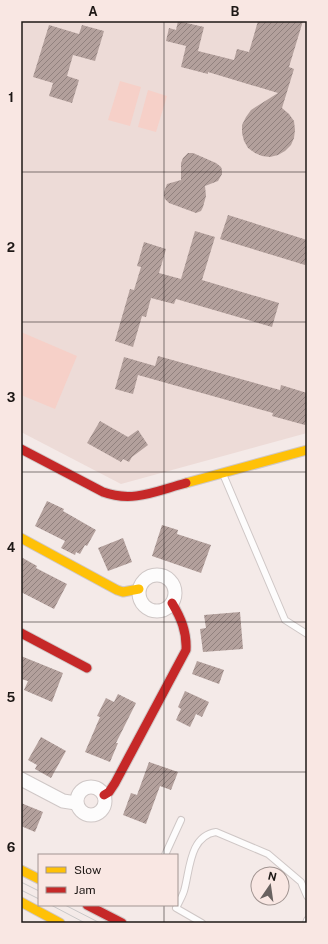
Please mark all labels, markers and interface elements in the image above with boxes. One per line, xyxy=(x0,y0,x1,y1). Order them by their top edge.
text: A xyxy=(88,4,98,19)
text: B xyxy=(231,4,240,19)
text: 1 xyxy=(8,90,14,105)
text: 2 xyxy=(7,240,15,255)
text: 3 xyxy=(7,390,16,405)
text: 4 xyxy=(7,540,16,555)
text: 5 xyxy=(7,690,16,705)
text: 6 xyxy=(7,840,16,855)
legend xyxy=(38,854,178,906)
text: Slow xyxy=(74,863,102,877)
north arrow xyxy=(250,866,290,906)
text: N xyxy=(267,869,278,883)
text: Jam xyxy=(74,883,96,897)

